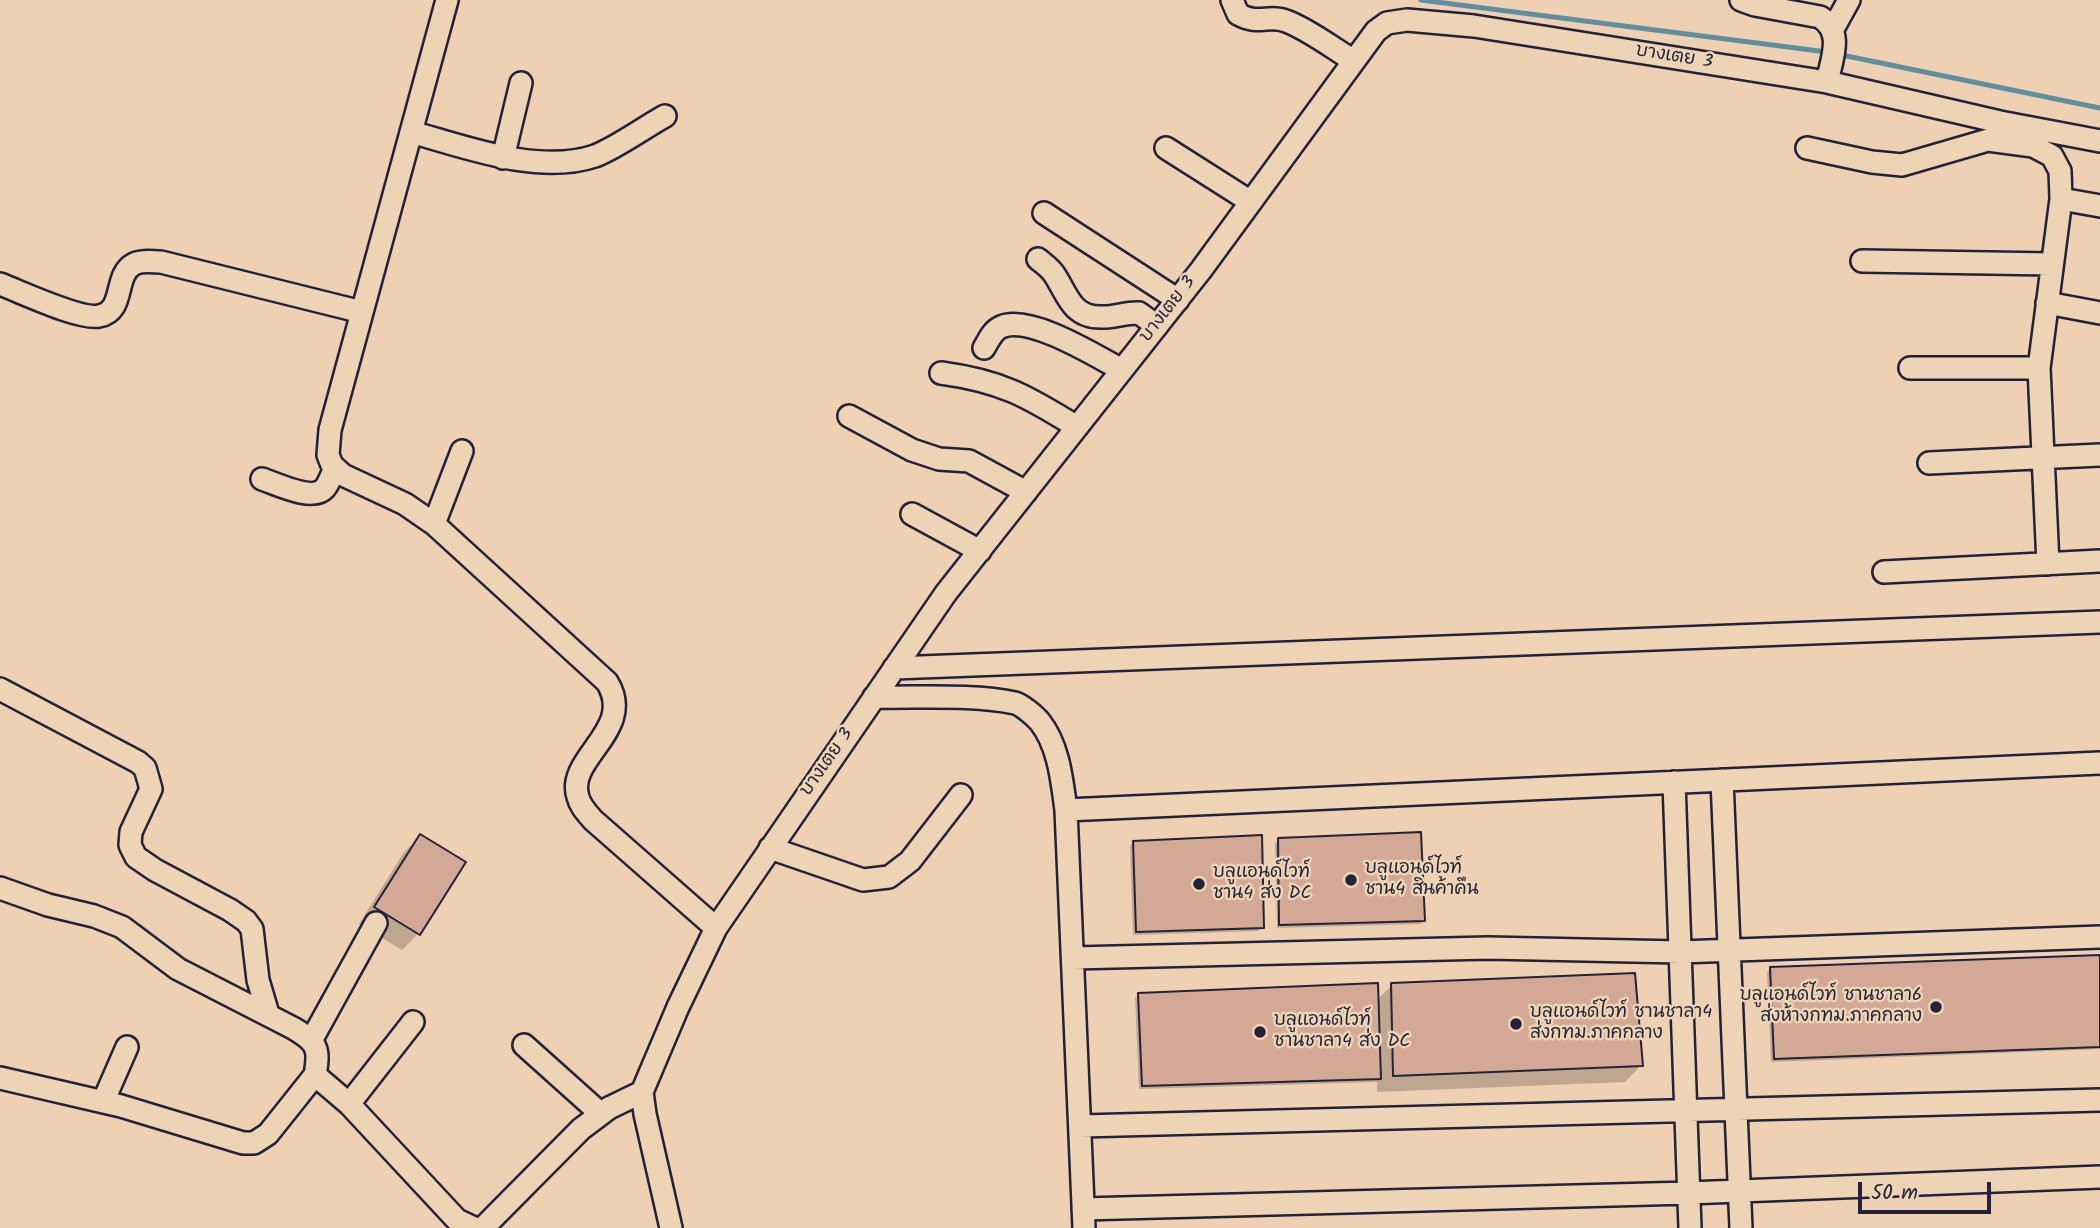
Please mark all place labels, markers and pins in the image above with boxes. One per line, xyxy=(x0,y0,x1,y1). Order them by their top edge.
place label: บลูแอนด์ไวท์ ชาน4 สินค้าคืน xyxy=(1365,859,1479,902)
place label: บลูแอนด์ไวท์ ชาน4 ส่ง DC xyxy=(1213,863,1311,906)
marker: บลูแอนด์ไวท์ ชาน4 สินค้าคืน xyxy=(1343,872,1359,888)
marker: บลูแอนด์ไวท์ ชาน4 ส่ง DC xyxy=(1191,876,1207,892)
place label: บลูแอนด์ไวท์ ชานชาลา6 ส่งห้างกทม.ภาคกลาง xyxy=(1740,986,1922,1028)
marker: บลูแอนด์ไวท์ ชานชาลา6 ส่งห้างกทม.ภาคกลาง xyxy=(1928,999,1944,1015)
place label: บลูแอนด์ไวท์ ชานชาลา4 ส่งกทม.ภาคกลาง xyxy=(1530,1003,1712,1046)
place label: บลูแอนด์ไวท์ ชานชาลา4 ส่ง DC xyxy=(1274,1011,1410,1054)
marker: บลูแอนด์ไวท์ ชานชาลา4 ส่งกทม.ภาคกลาง xyxy=(1508,1016,1524,1032)
marker: บลูแอนด์ไวท์ ชานชาลา4 ส่ง DC xyxy=(1252,1024,1268,1040)

